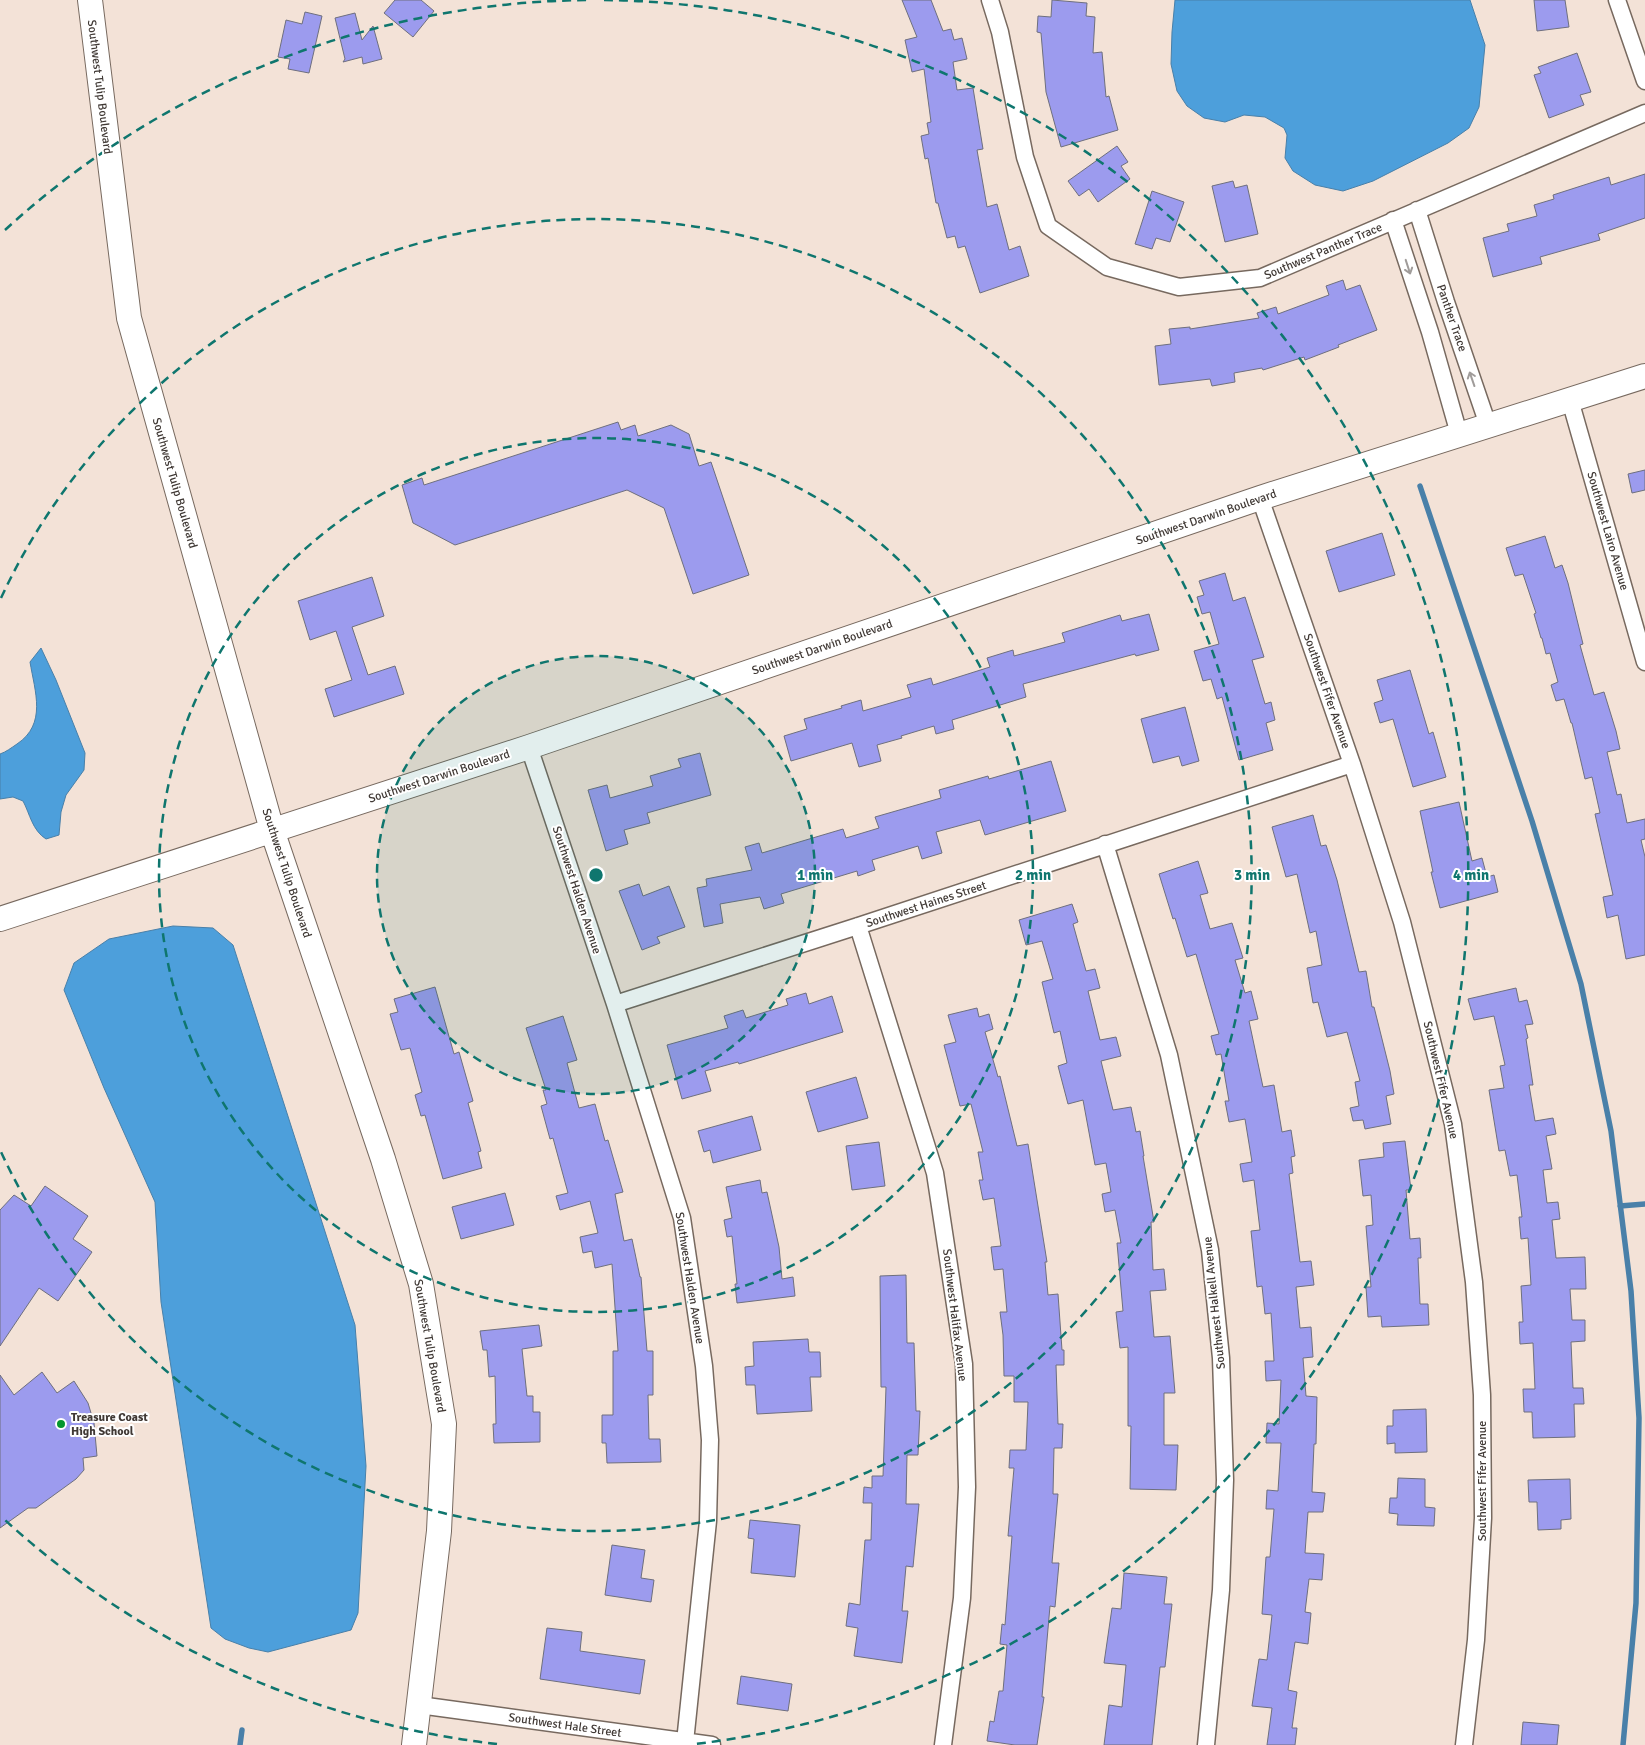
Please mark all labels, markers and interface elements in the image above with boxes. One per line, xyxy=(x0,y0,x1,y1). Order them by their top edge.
street label: Southwest Tulip Boulevard xyxy=(84,19,115,155)
street label: Southwest Panther Trace xyxy=(1262,220,1385,283)
one-way arrow xyxy=(1404,258,1413,274)
street label: Panther Trace xyxy=(1433,283,1470,354)
one-way arrow xyxy=(1467,371,1477,387)
street label: Southwest Tulip Boulevard xyxy=(149,416,200,550)
street label: Southwest Lairo Avenue xyxy=(1583,470,1632,592)
street label: Southwest Darwin Boulevard xyxy=(1134,486,1278,549)
street label: Southwest Darwin Boulevard xyxy=(750,616,894,679)
street label: Southwest Fifer Avenue xyxy=(1300,632,1353,751)
street label: Southwest Darwin Boulevard xyxy=(367,746,512,806)
street label: Southwest Tulip Boulevard xyxy=(258,806,315,940)
street label: Southwest Halden Avenue xyxy=(549,824,604,956)
centre of rings xyxy=(587,866,605,884)
text: 1 min xyxy=(797,866,833,884)
text: 2 min xyxy=(1015,866,1051,884)
text: 3 min xyxy=(1234,866,1270,884)
text: 4 min xyxy=(1453,866,1489,884)
street label: Southwest Haines Street xyxy=(864,878,988,931)
street label: Southwest Fifer Avenue xyxy=(1420,1020,1461,1141)
street label: Southwest Halden Avenue xyxy=(672,1211,707,1345)
street label: Southwest Halkell Avenue xyxy=(1200,1236,1229,1370)
street label: Southwest Halifax Avenue xyxy=(939,1248,970,1382)
street label: Southwest Tulip Boulevard xyxy=(410,1278,449,1414)
place label: Treasure Coast High School xyxy=(71,1410,148,1439)
marker: Treasure Coast High School xyxy=(55,1418,67,1430)
street label: Southwest Fifer Avenue xyxy=(1475,1421,1490,1541)
street label: Southwest Hale Street xyxy=(507,1710,622,1741)

